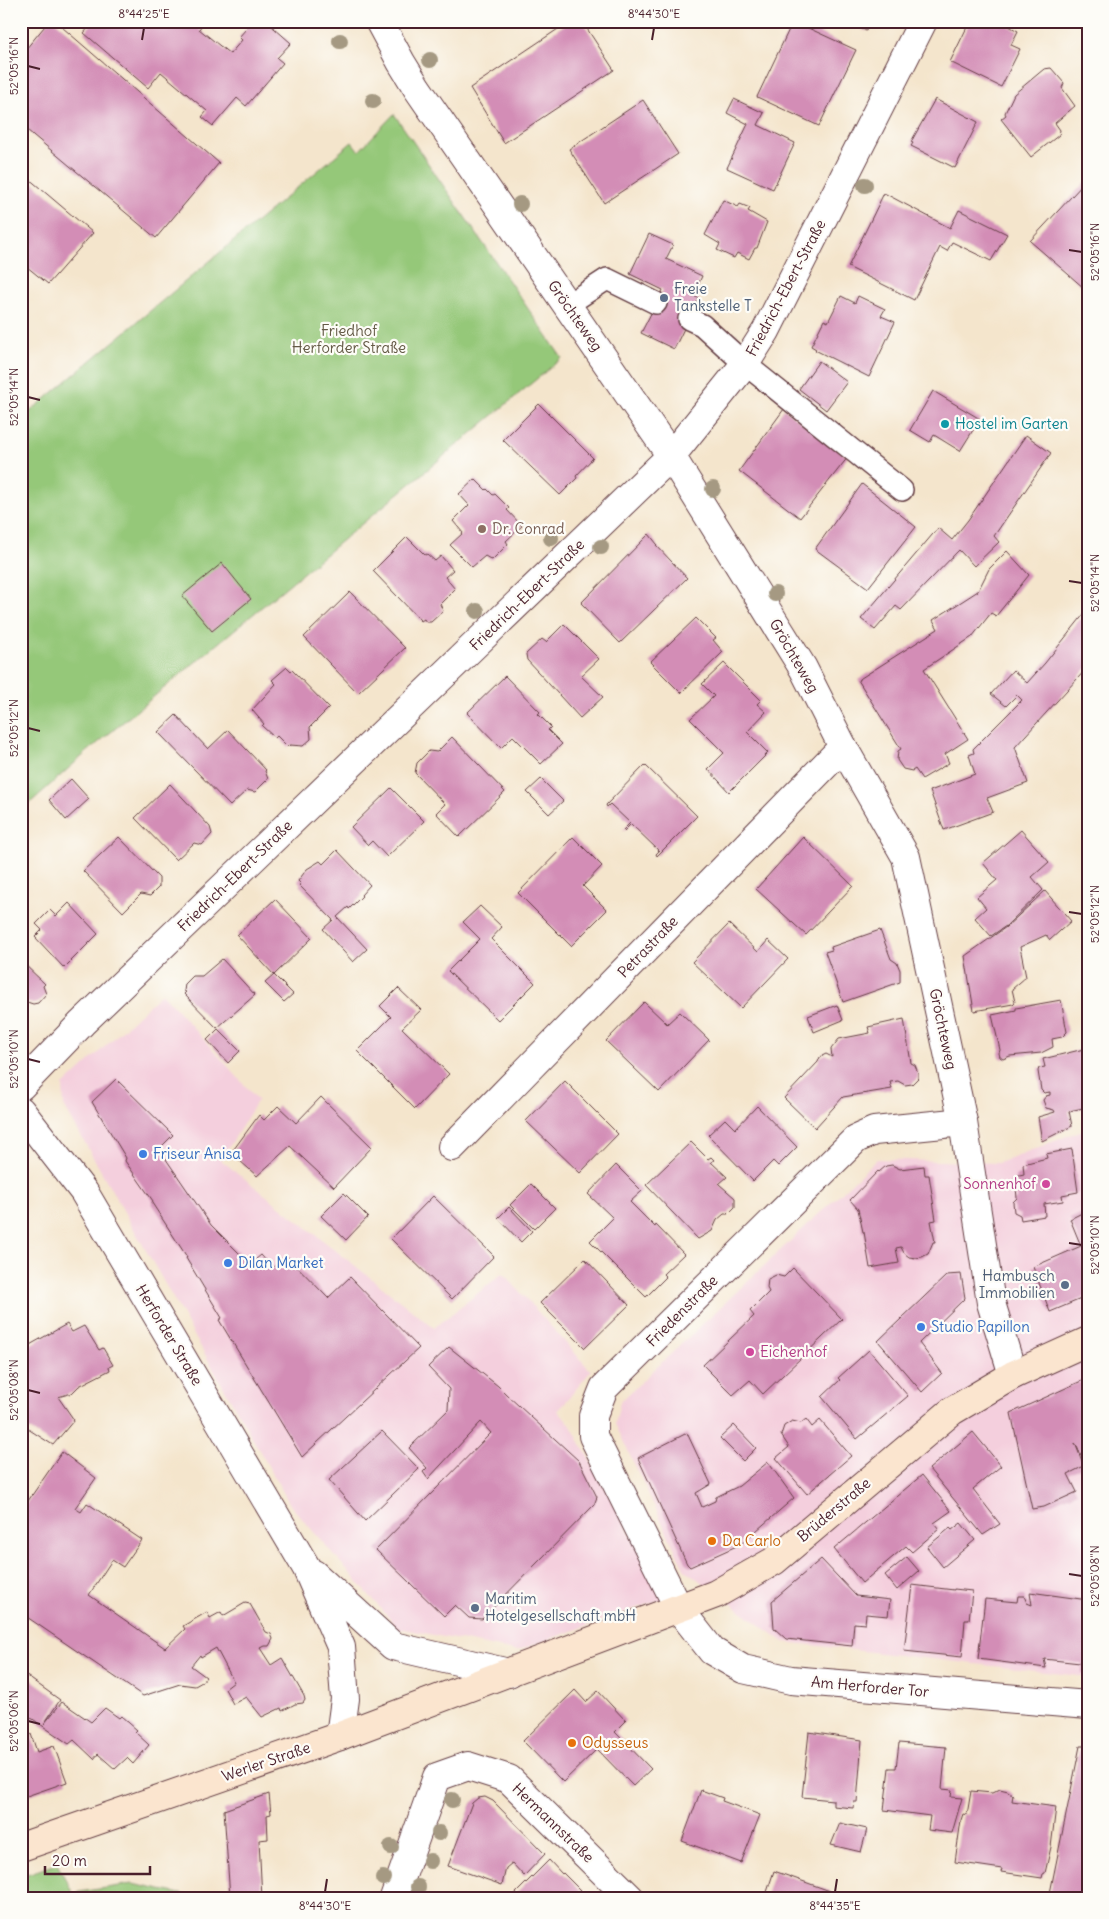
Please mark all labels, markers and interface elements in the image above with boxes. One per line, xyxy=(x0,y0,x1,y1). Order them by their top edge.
text: 8°44'25"E xyxy=(118,6,170,21)
text: 8°44'30"E xyxy=(628,6,680,21)
text: 52°05'16"N xyxy=(6,37,21,95)
street label: Friedrich-Ebert-Straße xyxy=(741,216,830,359)
text: 52°05'16"N xyxy=(1087,223,1102,281)
street label: Gröchteweg xyxy=(544,276,607,355)
place label: Freie Tankstelle T xyxy=(674,279,752,315)
marker: Freie Tankstelle T xyxy=(658,292,670,304)
park label: Friedhof Herforder Straße xyxy=(292,321,406,357)
text: 52°05'14"N xyxy=(6,368,21,426)
place label: Hostel im Garten xyxy=(955,414,1069,433)
marker: Hostel im Garten xyxy=(939,418,951,430)
place label: Dr. Conrad xyxy=(492,519,565,538)
marker: Dr. Conrad xyxy=(476,523,488,535)
street label: Friedrich-Ebert-Straße xyxy=(465,535,588,654)
text: 52°05'14"N xyxy=(1087,554,1102,612)
street label: Gröchteweg xyxy=(766,615,823,696)
text: 52°05'12"N xyxy=(6,699,21,757)
street label: Friedrich-Ebert-Straße xyxy=(173,816,296,935)
text: 52°05'12"N xyxy=(1087,885,1102,943)
street label: Petrastraße xyxy=(613,912,682,982)
street label: Gröchteweg xyxy=(926,987,961,1071)
text: 52°05'10"N xyxy=(6,1029,21,1089)
place label: Friseur Anisa xyxy=(153,1144,241,1163)
marker: Friseur Anisa xyxy=(137,1148,149,1160)
place label: Sonnenhof xyxy=(963,1174,1037,1193)
marker: Sonnenhof xyxy=(1040,1178,1052,1190)
text: 52°05'10"N xyxy=(1087,1215,1102,1275)
place label: Dilan Market xyxy=(238,1253,324,1272)
marker: Dilan Market xyxy=(222,1257,234,1269)
place label: Hambusch Immobilien xyxy=(979,1266,1055,1302)
street label: Friedenstraße xyxy=(642,1271,721,1350)
marker: Hambusch Immobilien xyxy=(1059,1279,1071,1291)
street label: Herforder Straße xyxy=(132,1281,207,1389)
place label: Studio Papillon xyxy=(931,1317,1030,1336)
marker: Studio Papillon xyxy=(915,1321,927,1333)
place label: Eichenhof xyxy=(760,1342,828,1361)
marker: Eichenhof xyxy=(744,1346,756,1358)
text: 52°05'08"N xyxy=(6,1359,21,1421)
street label: Brüderstraße xyxy=(793,1473,874,1546)
place label: Da Carlo xyxy=(722,1531,781,1550)
marker: Da Carlo xyxy=(706,1535,718,1547)
text: 52°05'08"N xyxy=(1087,1545,1102,1607)
place label: Maritim Hotelgesellschaft mbH xyxy=(485,1589,636,1625)
marker: Maritim Hotelgesellschaft mbH xyxy=(469,1602,481,1614)
street label: Am Herforder Tor xyxy=(810,1672,930,1701)
text: 52°05'06"N xyxy=(6,1690,21,1752)
place label: Odysseus xyxy=(582,1733,648,1752)
marker: Odysseus xyxy=(566,1737,578,1749)
street label: Werler Straße xyxy=(219,1738,313,1786)
street label: Hermannstraße xyxy=(508,1779,598,1867)
scale bar xyxy=(45,1844,150,1876)
text: 20 m xyxy=(52,1851,87,1870)
text: 8°44'30"E xyxy=(299,1898,351,1913)
text: 8°44'35"E xyxy=(809,1898,861,1913)

